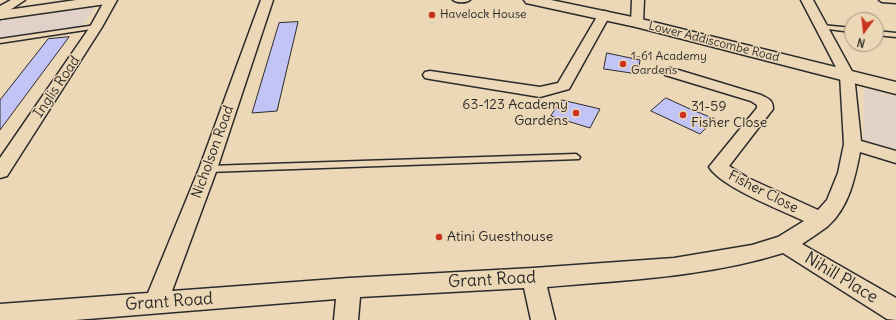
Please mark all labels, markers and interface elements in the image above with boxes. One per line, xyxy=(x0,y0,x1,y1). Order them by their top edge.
place label: Havelock House xyxy=(440,8,527,22)
marker: Havelock House xyxy=(427,10,437,20)
north arrow xyxy=(844,12,884,52)
street label: Lower Addiscombe Road xyxy=(647,19,781,65)
text: N xyxy=(856,35,867,50)
place label: 1-61 Academy Gardens xyxy=(631,50,707,78)
street label: Inglis Road xyxy=(30,53,84,121)
marker: 1-61 Academy Gardens xyxy=(618,59,628,69)
place label: 63-123 Academy Gardens xyxy=(462,97,568,130)
place label: 31-59 Fisher Close xyxy=(691,99,767,132)
street label: Nicholson Road xyxy=(188,103,238,201)
marker: 63-123 Academy Gardens xyxy=(571,108,581,118)
marker: 31-59 Fisher Close xyxy=(678,110,688,120)
street label: Fisher Close xyxy=(725,167,801,217)
place label: Atini Guesthouse xyxy=(447,229,553,245)
marker: Atini Guesthouse xyxy=(434,232,444,242)
street label: Nihill Place xyxy=(801,248,881,308)
street label: Grant Road xyxy=(447,268,537,292)
street label: Grant Road xyxy=(124,289,214,315)

